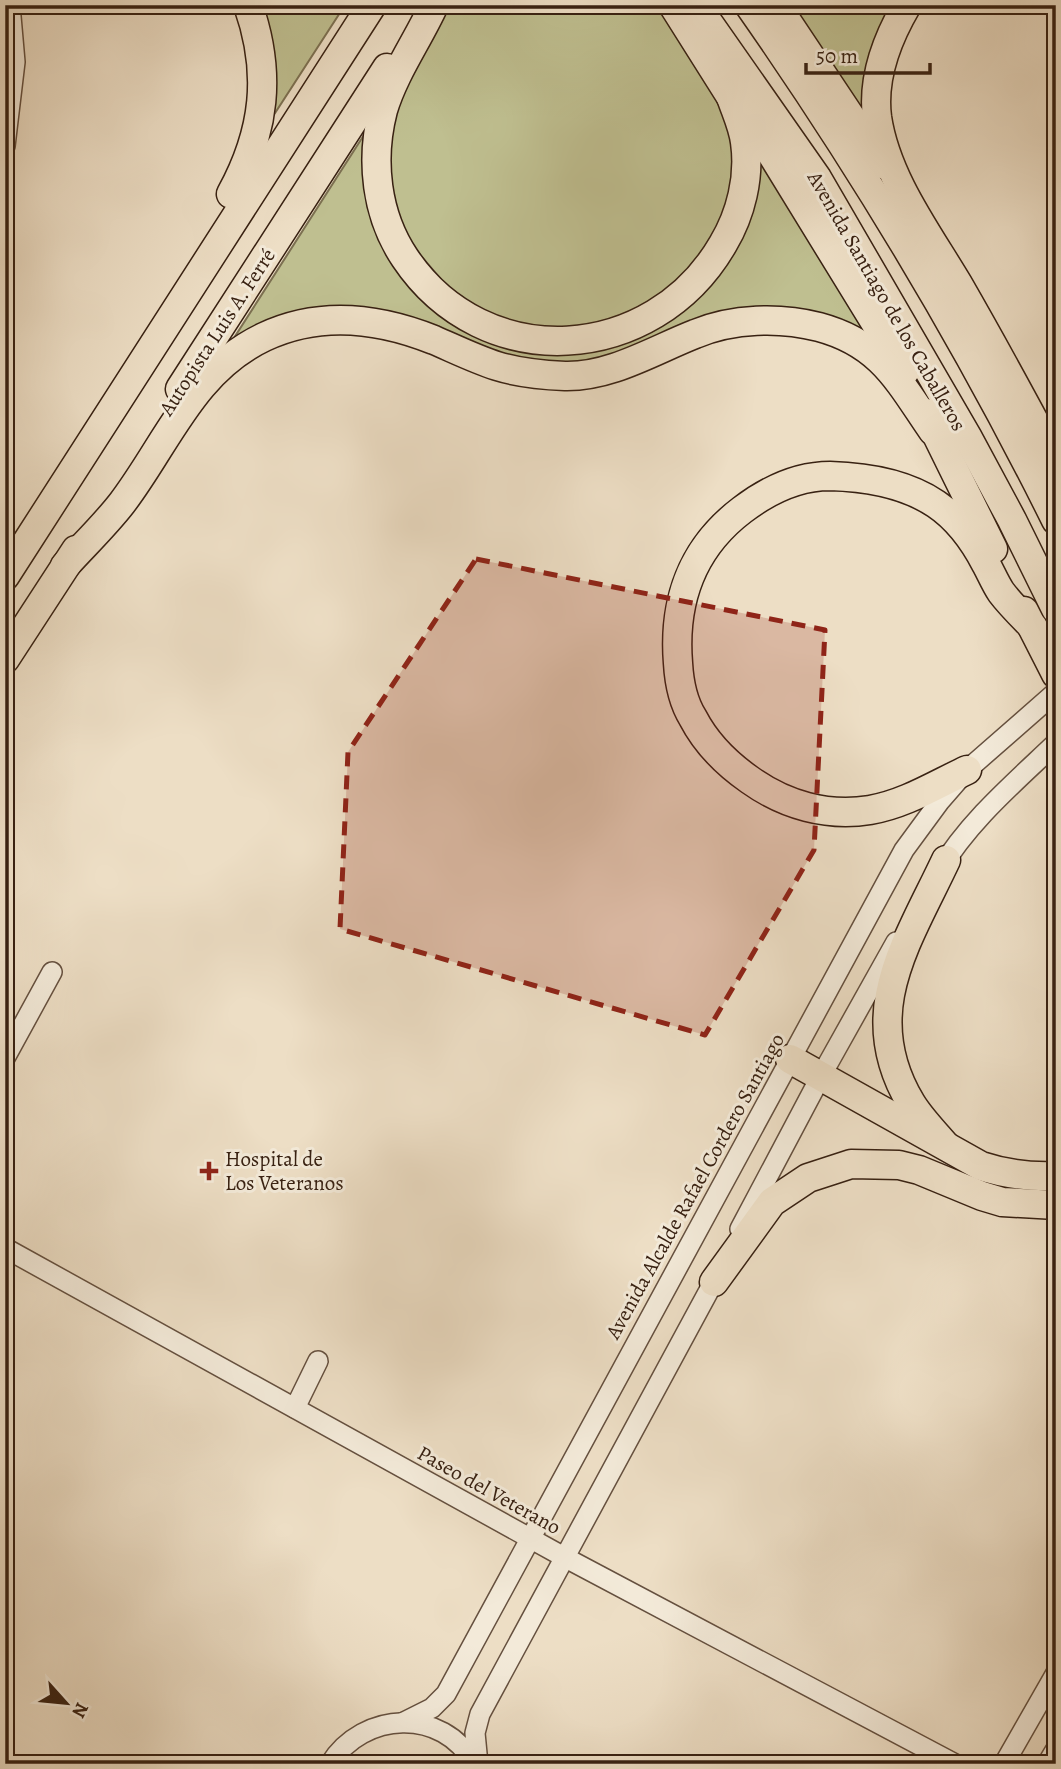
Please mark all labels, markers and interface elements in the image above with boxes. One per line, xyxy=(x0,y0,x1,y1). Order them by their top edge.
scale bar xyxy=(806,32,930,76)
text: 50 m xyxy=(816,42,858,70)
street label: Avenida Santiago de los Caballeros xyxy=(801,165,973,436)
street label: Autopista Luis A. Ferré xyxy=(152,243,282,422)
street label: Avenida Alcalde Rafael Cordero Santiago xyxy=(599,1028,791,1345)
place label: Hospital de Los Veteranos xyxy=(225,1145,344,1197)
marker: Hospital de Los Veteranos xyxy=(199,1161,219,1181)
street label: Paseo del Veterano xyxy=(412,1439,566,1541)
north arrow xyxy=(32,1668,102,1738)
text: N xyxy=(65,1698,95,1722)

